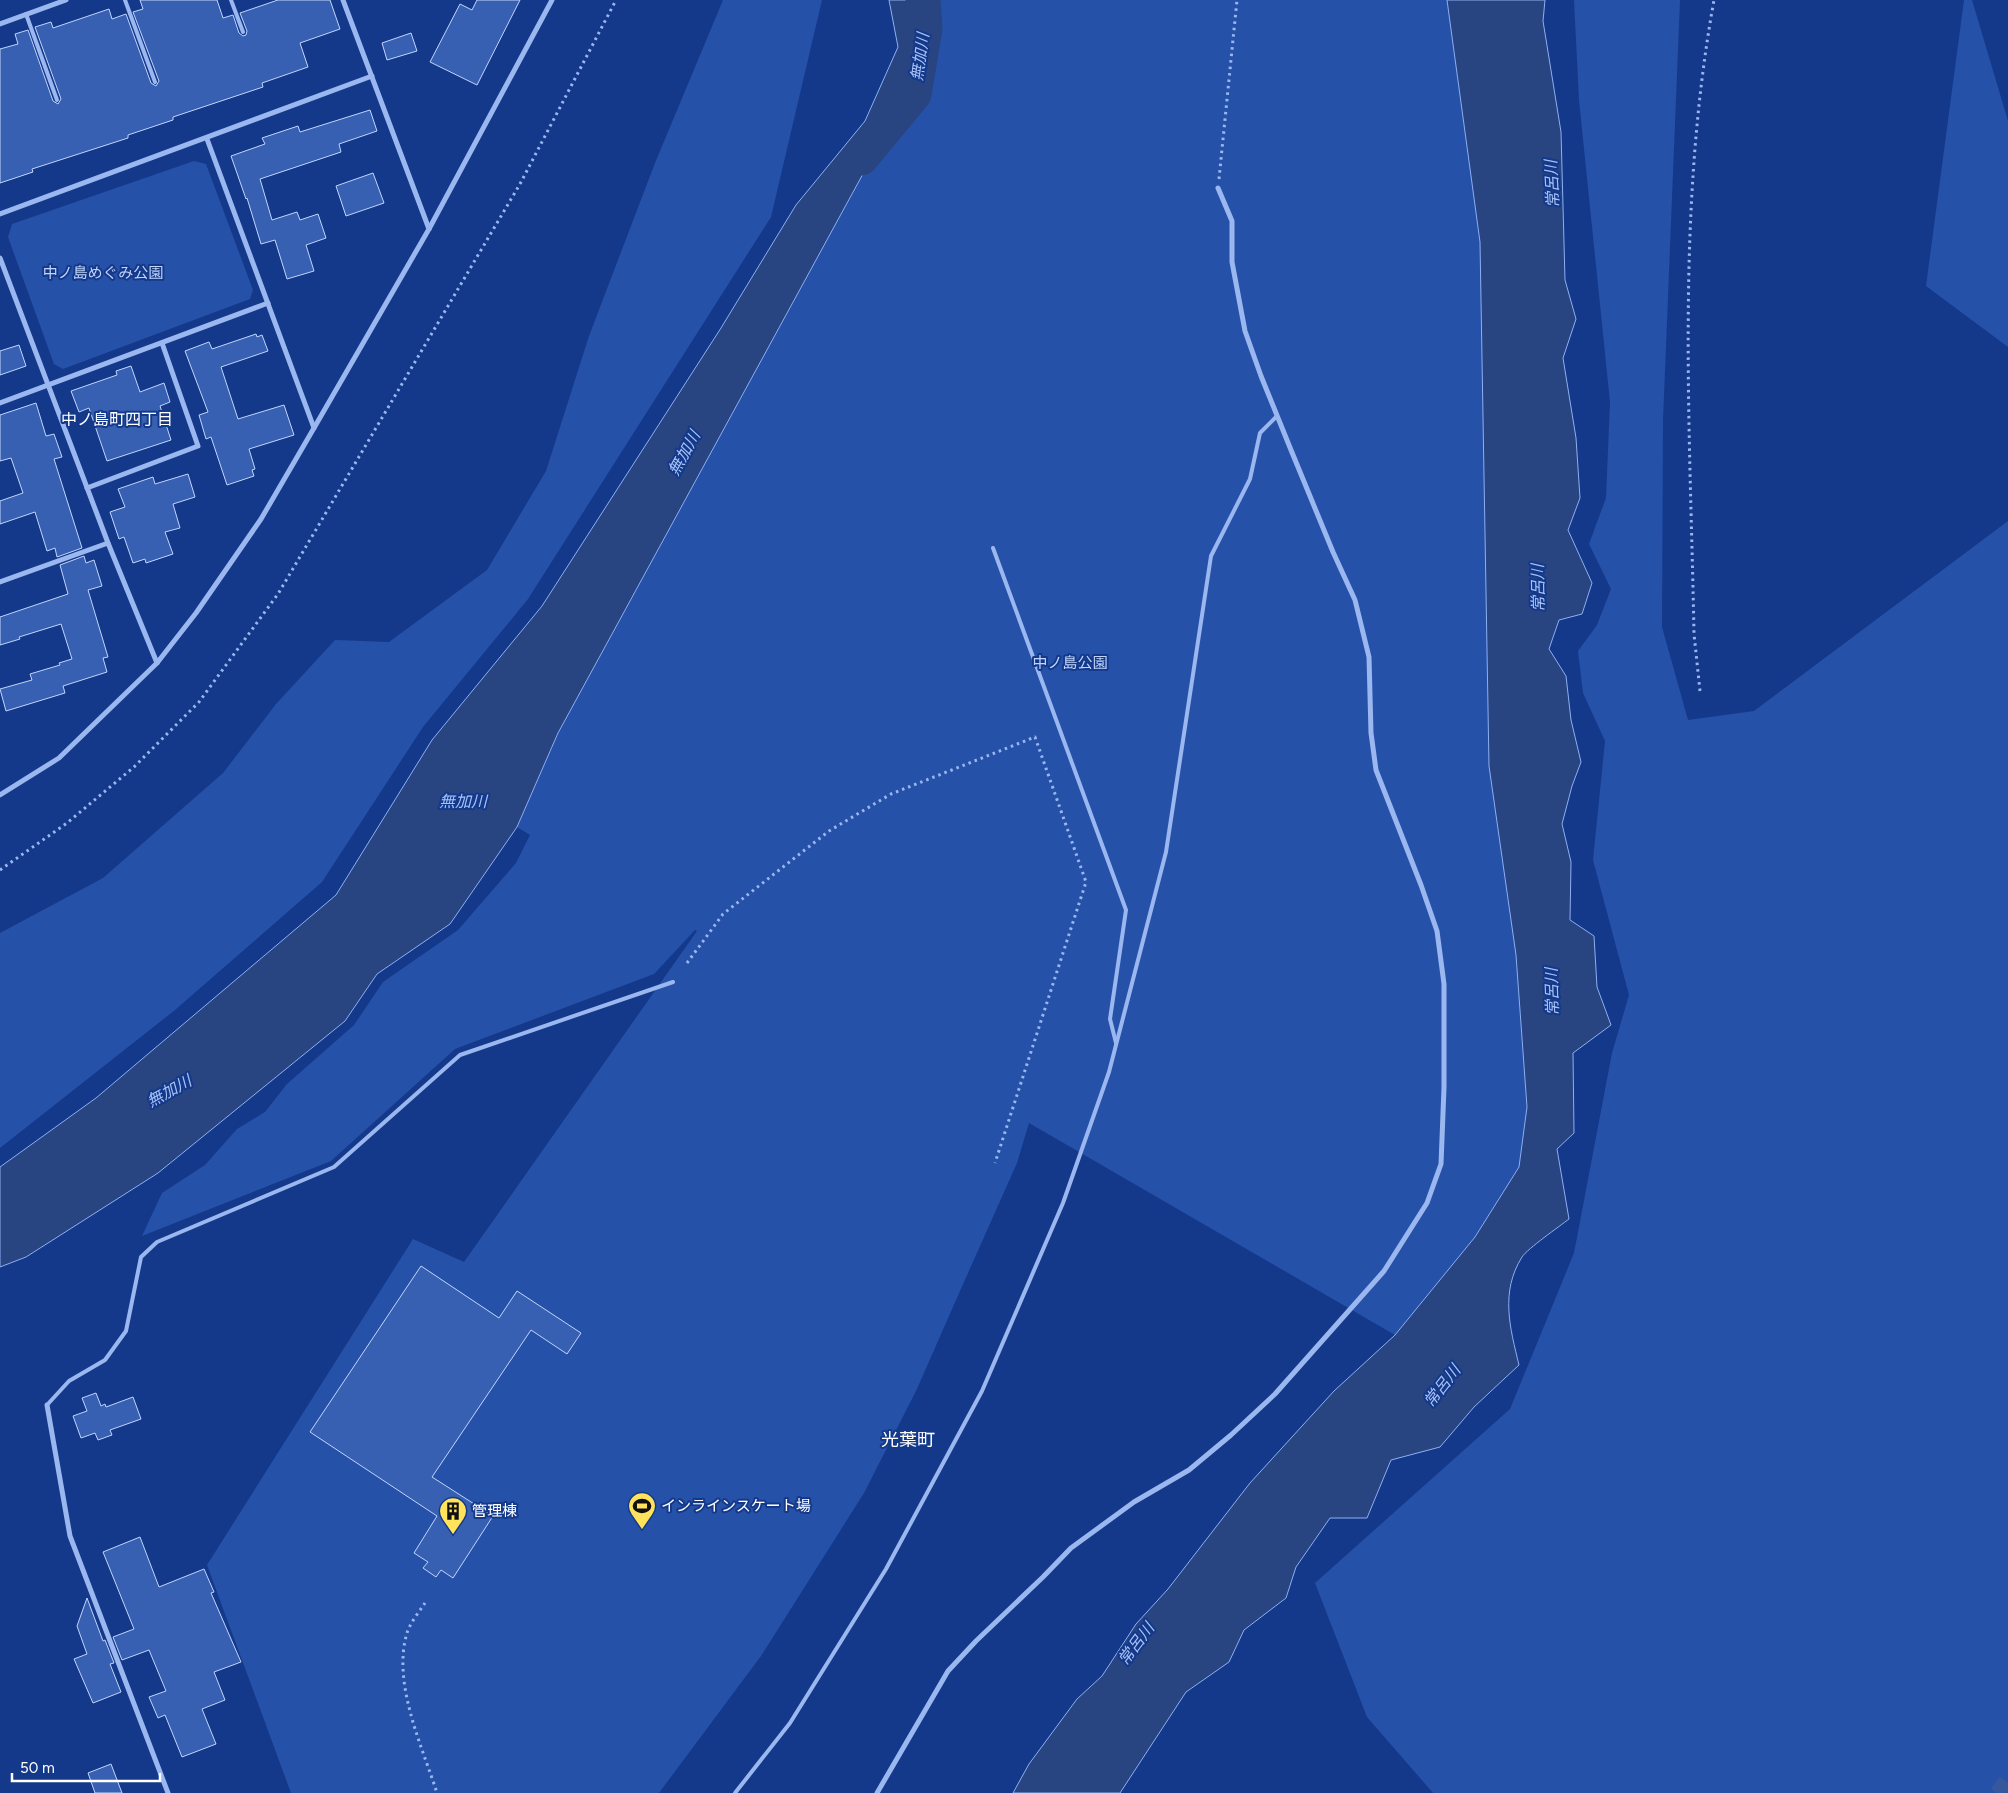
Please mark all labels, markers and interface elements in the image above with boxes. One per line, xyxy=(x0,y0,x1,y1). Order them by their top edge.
water label: 無加川 xyxy=(907,30,933,82)
water label: 常呂川 xyxy=(1541,158,1563,208)
park label: 中ノ島めぐみ公園 xyxy=(43,264,163,282)
district label: 中ノ島町四丁目 xyxy=(61,410,173,429)
water label: 無加川 xyxy=(664,426,705,479)
water label: 常呂川 xyxy=(1528,562,1548,612)
park label: 中ノ島公園 xyxy=(1032,654,1108,672)
water label: 無加川 xyxy=(439,792,489,811)
water label: 常呂川 xyxy=(1542,966,1562,1016)
water label: 無加川 xyxy=(143,1070,196,1111)
water label: 常呂川 xyxy=(1420,1360,1465,1411)
district label: 光葉町 xyxy=(881,1429,935,1451)
sports icon: インラインスケート場 xyxy=(627,1491,657,1530)
building icon: 管理棟 xyxy=(438,1496,468,1535)
place label: インラインスケート場 xyxy=(661,1497,811,1515)
place label: 管理棟 xyxy=(472,1502,517,1520)
water label: 常呂川 xyxy=(1114,1618,1159,1669)
scale bar xyxy=(12,1750,160,1782)
text: 50 m xyxy=(20,1759,55,1777)

